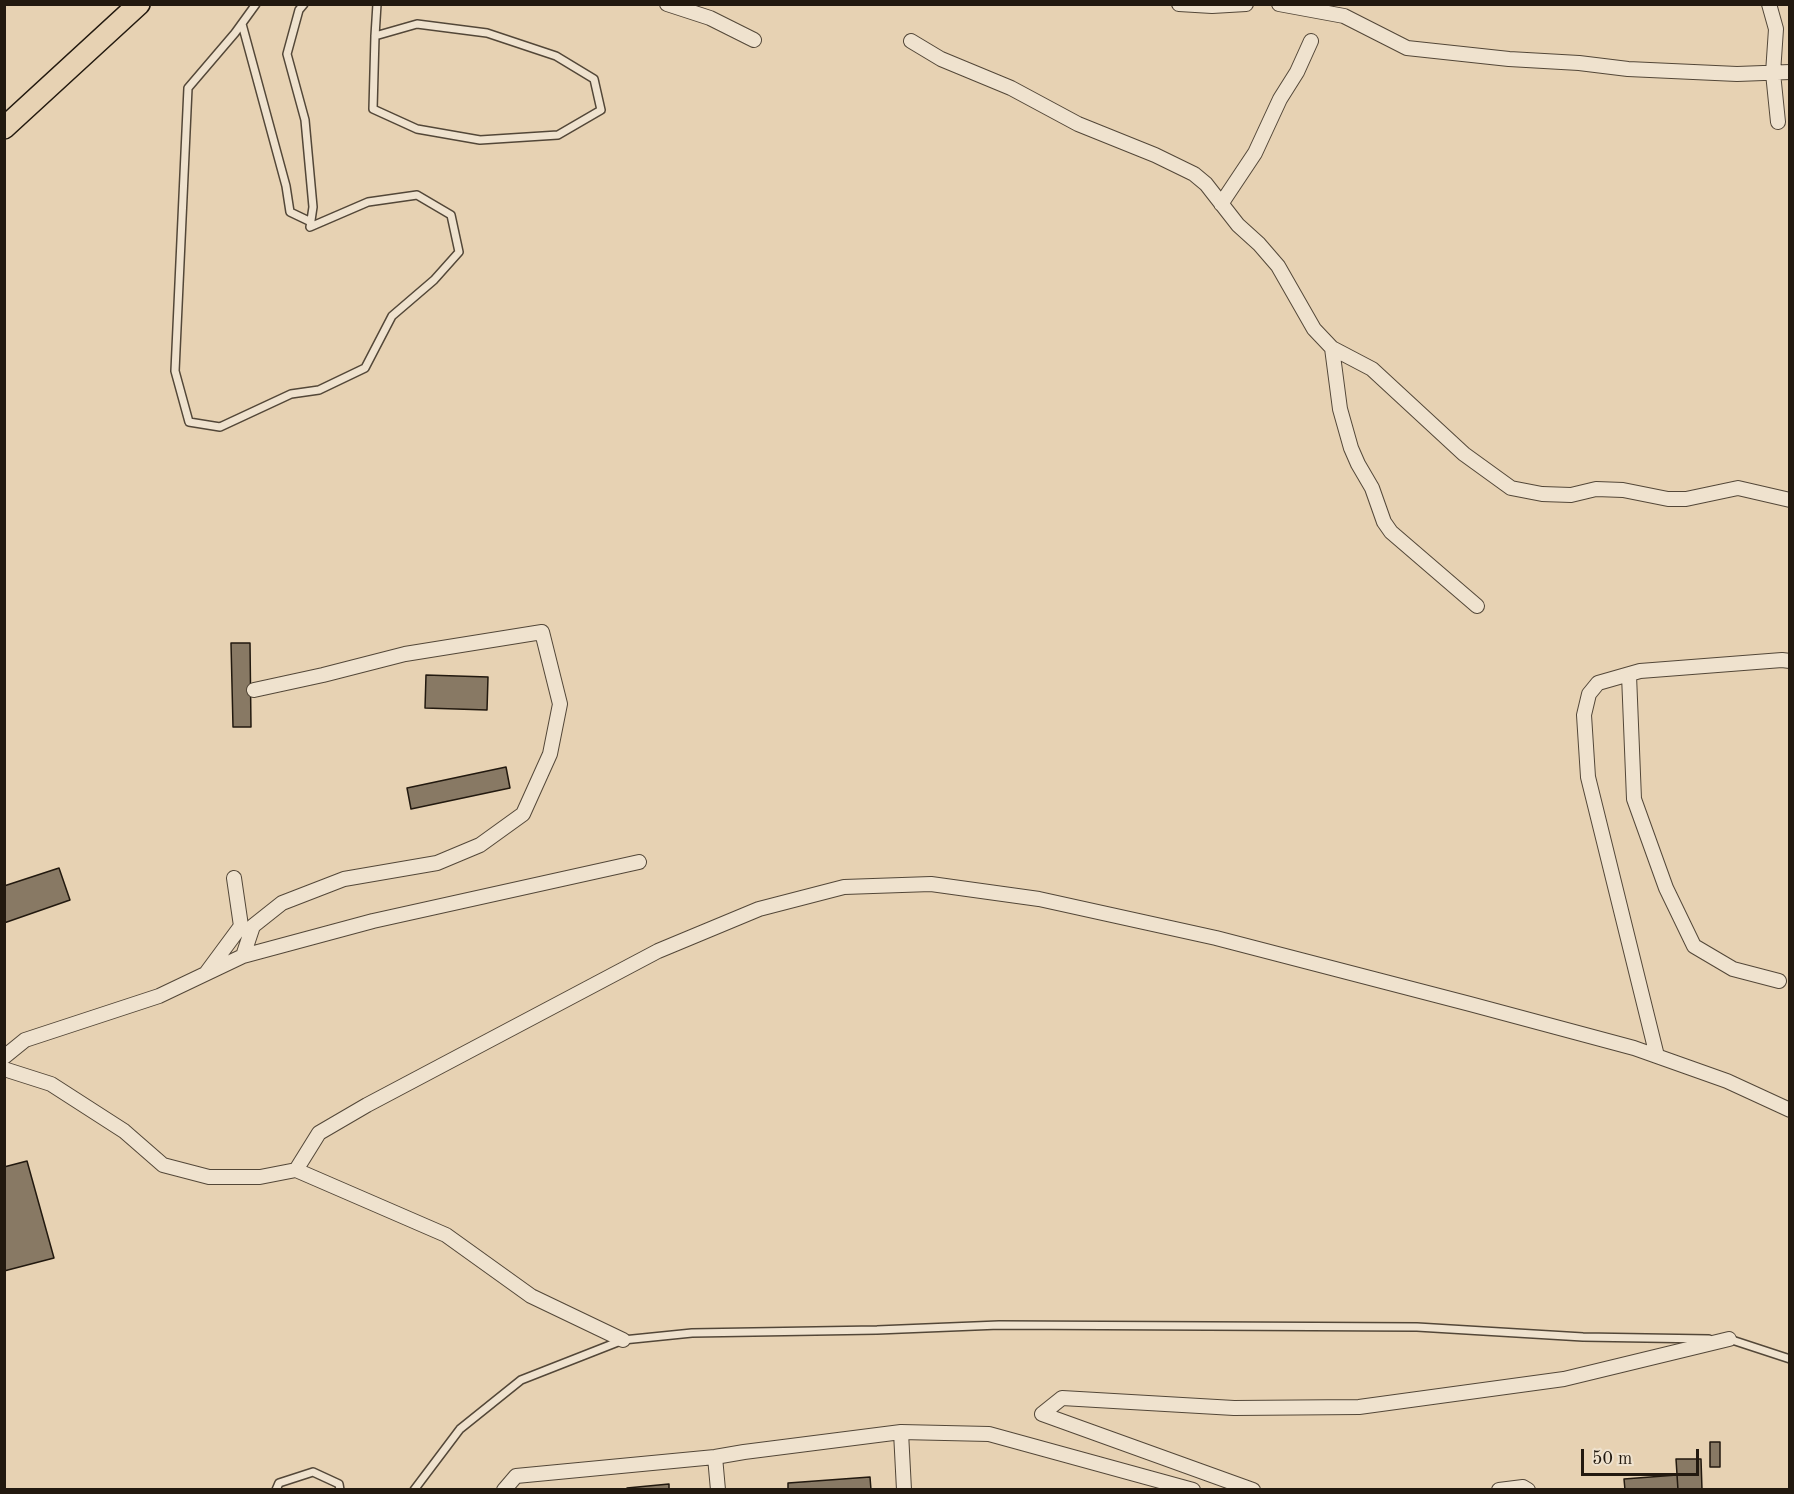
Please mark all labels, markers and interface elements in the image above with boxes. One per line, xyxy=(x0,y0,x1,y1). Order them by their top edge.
scale bar xyxy=(1584,1437,1702,1475)
text: 50 m xyxy=(1592,1450,1632,1468)

